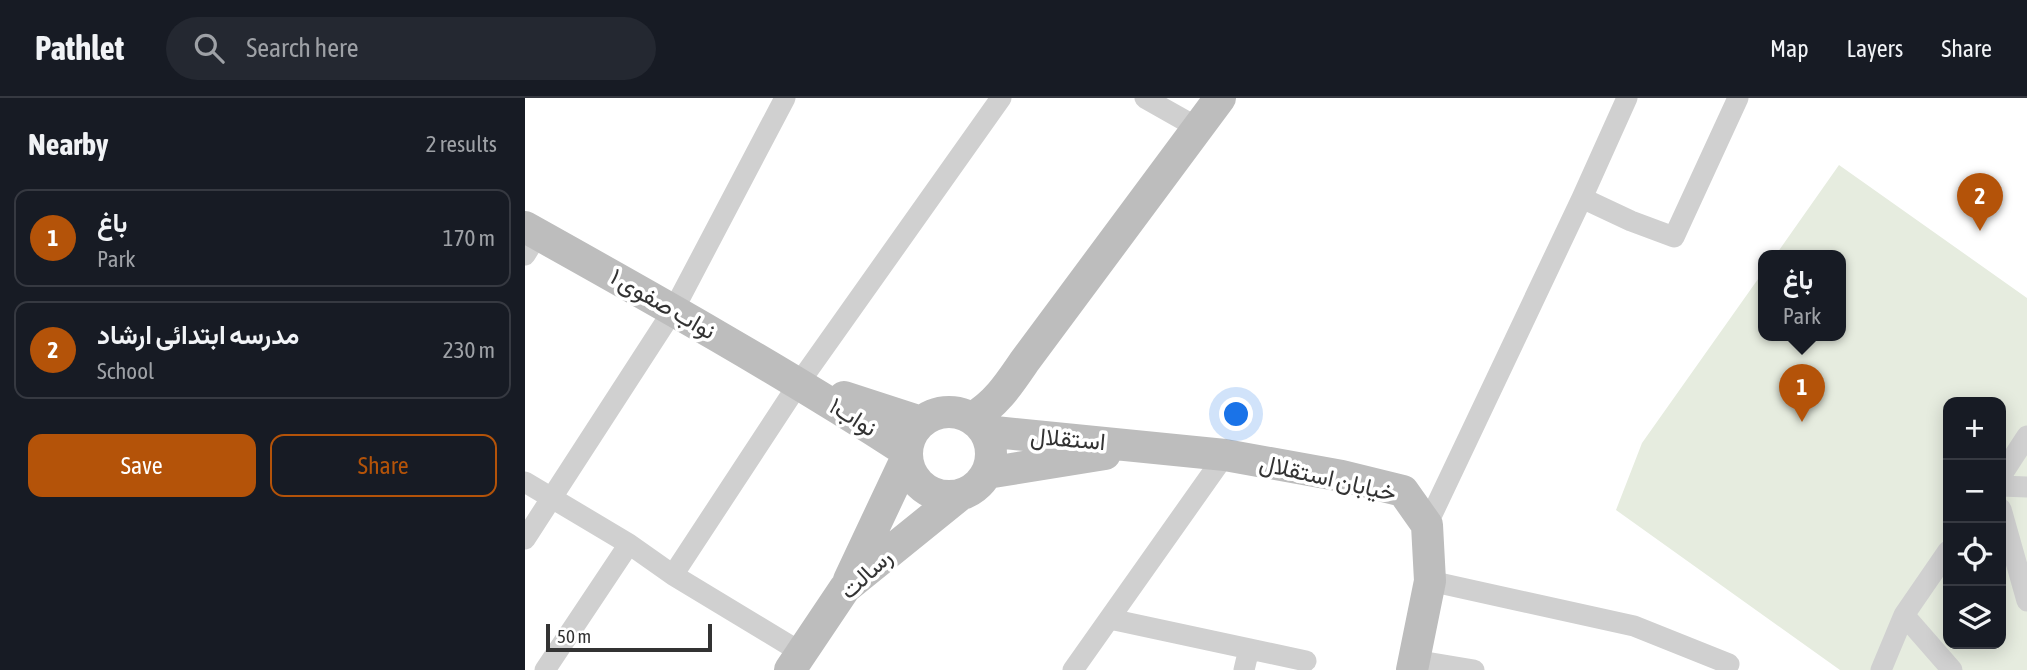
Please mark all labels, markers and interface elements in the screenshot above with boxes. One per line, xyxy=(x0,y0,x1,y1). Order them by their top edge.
search box xyxy=(166,17,656,80)
text: Pathlet xyxy=(35,29,124,67)
icon: search xyxy=(190,29,228,67)
text: Search here xyxy=(246,33,358,63)
text: Map xyxy=(1770,35,1809,62)
text: Layers xyxy=(1847,35,1903,62)
text: Share xyxy=(1941,35,1992,62)
text: Nearby xyxy=(28,127,108,161)
text: 2 results xyxy=(426,131,497,157)
pin: 2 xyxy=(1957,173,2003,231)
text: باغ xyxy=(97,208,128,238)
text: 1 xyxy=(48,225,58,251)
text: 170 m xyxy=(443,225,495,251)
text: Park xyxy=(97,246,135,272)
popup xyxy=(1758,250,1846,341)
street label: نواب صفوی ۱ xyxy=(605,263,721,346)
text: باغ xyxy=(1783,265,1813,295)
text: Park xyxy=(1783,303,1821,329)
text: مدرسه ابتدائی ارشاد xyxy=(97,320,299,350)
text: 2 xyxy=(48,337,58,363)
text: 230 m xyxy=(443,337,495,363)
text: School xyxy=(97,358,154,384)
pin: 1 xyxy=(1779,364,1825,422)
street label: نواب۱ xyxy=(823,392,882,443)
your location xyxy=(1219,397,1253,431)
map controls xyxy=(1943,397,2006,649)
button: + xyxy=(1943,397,2006,460)
street label: استقلال xyxy=(1029,422,1107,456)
button: Save xyxy=(28,434,256,497)
button: Share xyxy=(270,434,497,497)
street label: خیابان استقلال xyxy=(1257,449,1399,507)
button: − xyxy=(1943,460,2006,523)
button: locate xyxy=(1943,523,2006,586)
street label: رسالت xyxy=(834,543,898,606)
button: layers xyxy=(1943,586,2006,649)
scale bar xyxy=(546,621,712,653)
text: 50 m xyxy=(557,625,591,647)

